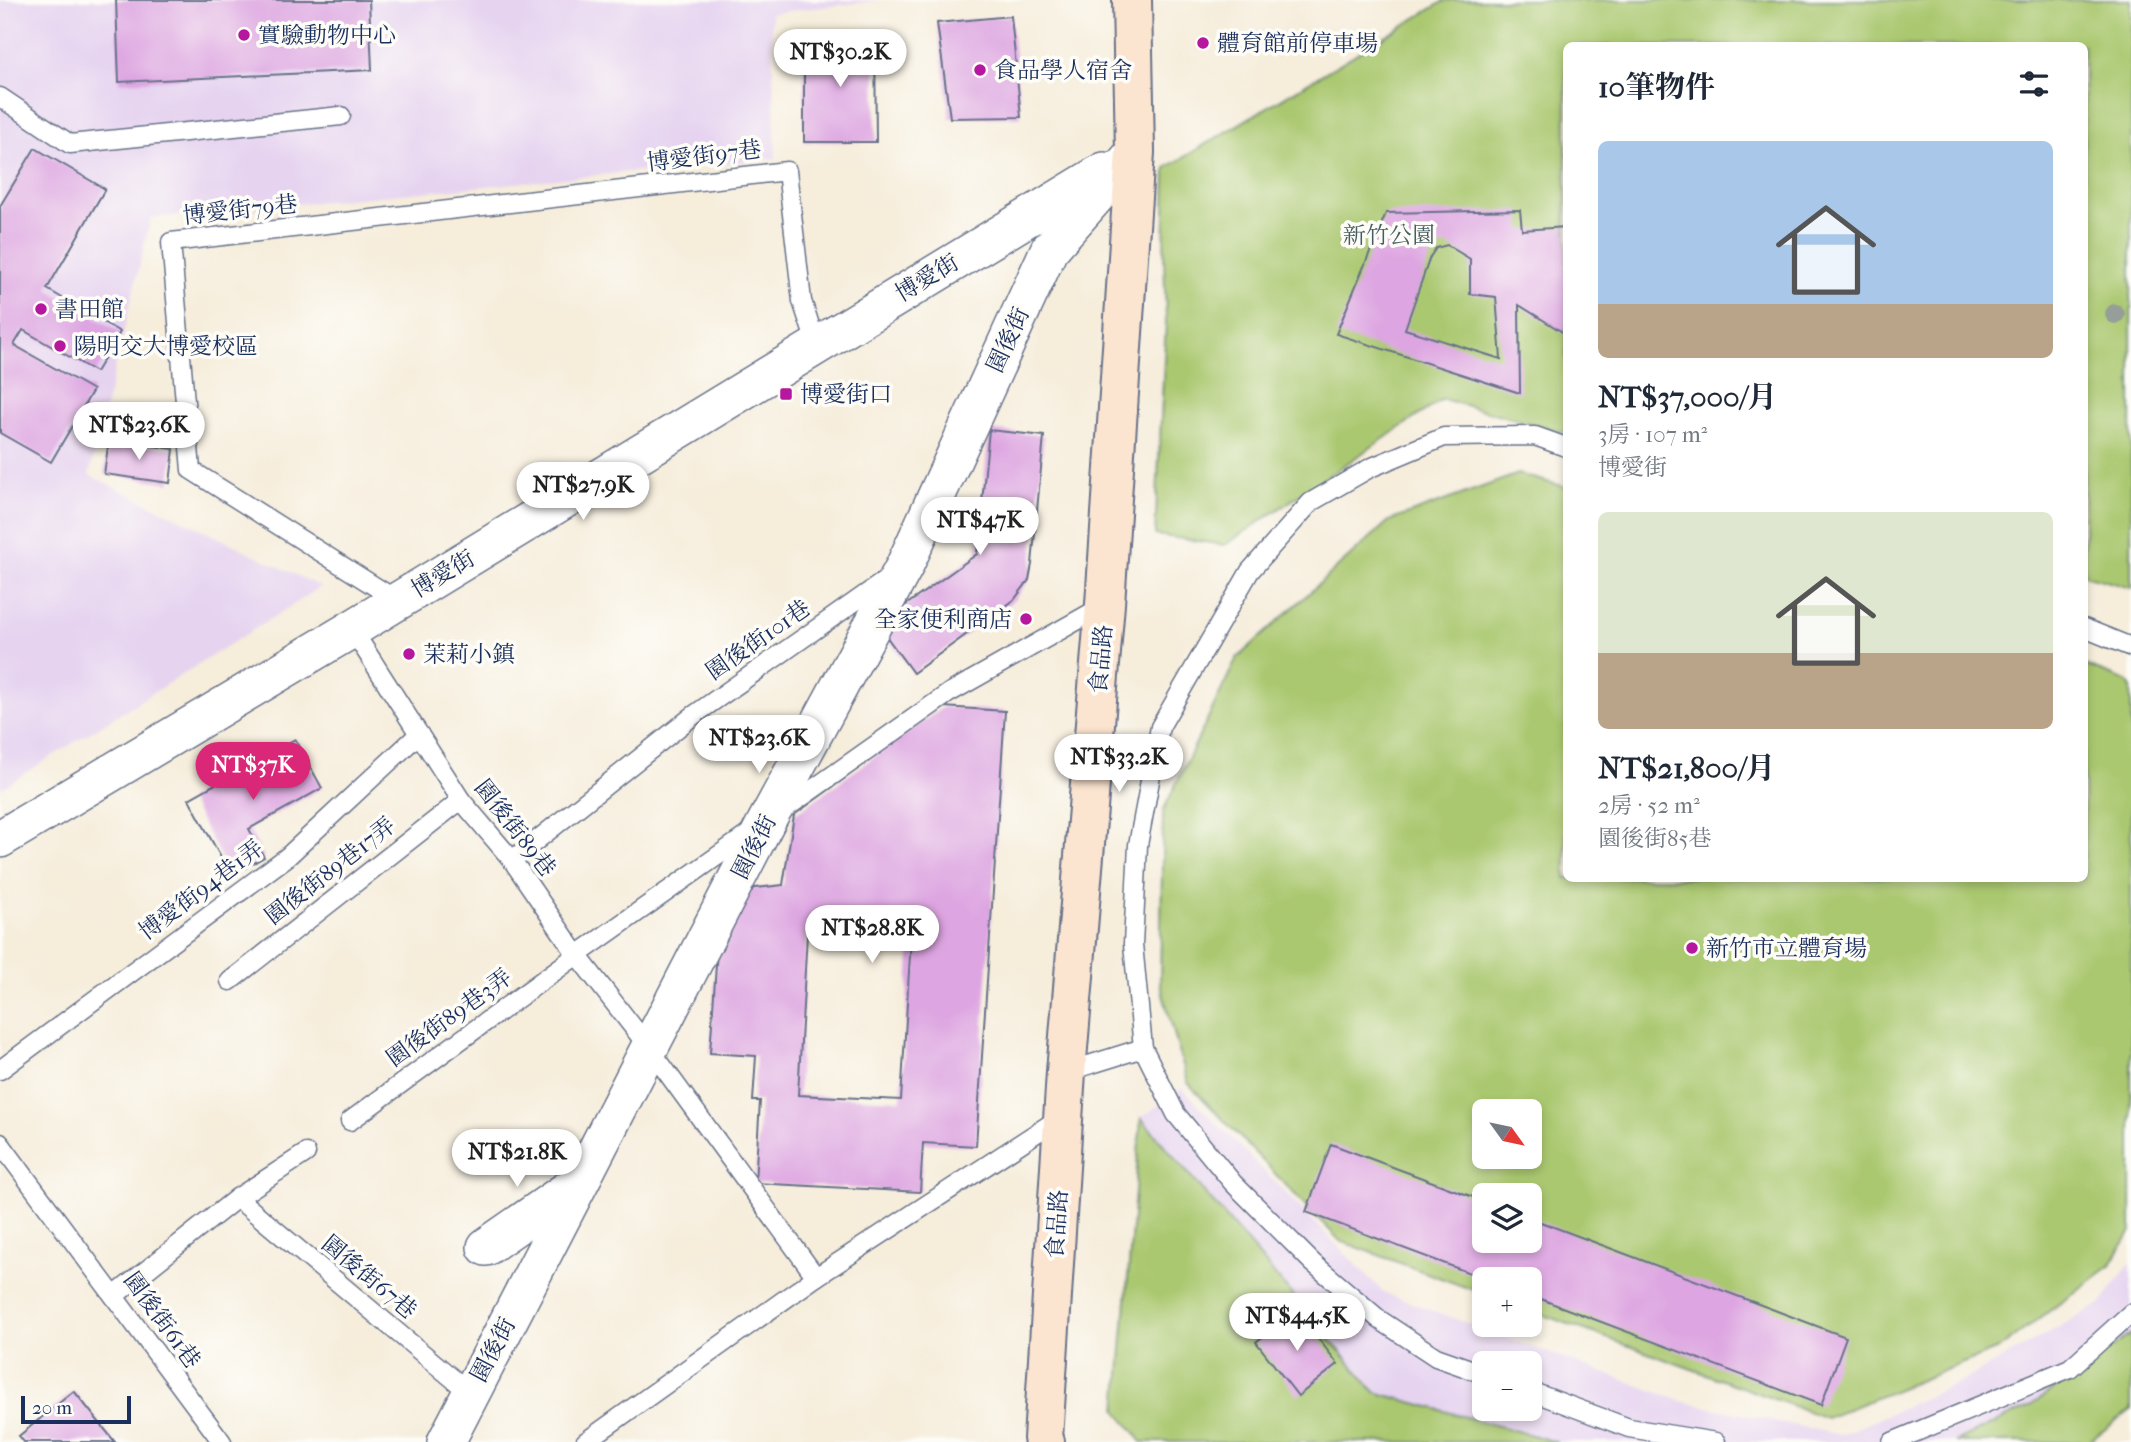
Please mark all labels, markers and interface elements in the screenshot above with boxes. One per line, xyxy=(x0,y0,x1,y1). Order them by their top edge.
place label: 實驗動物中心 xyxy=(258,22,396,49)
marker: 實驗動物中心 xyxy=(236,27,252,43)
pin: NT$30.2K xyxy=(768,29,912,89)
place label: 體育館前停車場 xyxy=(1217,30,1378,57)
marker: 體育館前停車場 xyxy=(1195,35,1211,51)
text: NT$30.2K xyxy=(790,38,890,65)
place label: 食品學人宿舍 xyxy=(994,57,1132,84)
marker: 食品學人宿舍 xyxy=(972,62,988,78)
icon: filters xyxy=(2015,65,2053,103)
text: 10筆物件 xyxy=(1598,70,1715,105)
street label: 博愛街97巷 xyxy=(645,136,763,176)
icon: home xyxy=(1763,187,1889,313)
street label: 博愛街79巷 xyxy=(181,191,299,229)
park label: 新竹公園 xyxy=(1343,222,1435,249)
street label: 博愛街 xyxy=(890,249,964,307)
place label: 書田館 xyxy=(55,296,124,323)
marker: 書田館 xyxy=(33,301,49,317)
street label: 園後街 xyxy=(981,303,1035,377)
place label: 陽明交大博愛校區 xyxy=(74,333,258,360)
marker: 陽明交大博愛校區 xyxy=(52,338,68,354)
text: NT$37,000/月 xyxy=(1598,380,1777,415)
place label: 博愛街口 xyxy=(800,381,892,408)
marker: 博愛街口 xyxy=(778,386,794,402)
pin: NT$23.6K xyxy=(67,402,211,462)
text: NT$23.6K xyxy=(89,411,189,438)
text: 3房 · 107 m² xyxy=(1598,421,1707,448)
text: 博愛街 xyxy=(1598,454,1667,481)
pin: NT$27.9K xyxy=(511,462,655,522)
text: NT$27.9K xyxy=(532,471,634,498)
pin: NT$47K xyxy=(923,498,1037,557)
text: NT$47K xyxy=(937,506,1023,533)
street label: 博愛街 xyxy=(406,545,480,603)
icon: home xyxy=(1763,558,1889,684)
street label: 園後街101巷 xyxy=(701,594,815,686)
place label: 全家便利商店 xyxy=(874,606,1012,633)
marker: 全家便利商店 xyxy=(1018,611,1034,627)
street label: 食品路 xyxy=(1085,623,1117,695)
place label: 茉莉小鎮 xyxy=(423,641,515,668)
marker: 茉莉小鎮 xyxy=(401,646,417,662)
pin: NT$23.6K xyxy=(687,716,831,775)
text: NT$23.6K xyxy=(709,724,809,751)
pin: NT$33.2K xyxy=(1047,734,1191,794)
pin: NT$37K xyxy=(196,742,310,802)
text: NT$33.2K xyxy=(1070,743,1168,770)
text: NT$37K xyxy=(212,751,294,778)
text: NT$21,800/月 xyxy=(1598,751,1775,786)
street label: 園後街89巷 xyxy=(469,774,561,882)
text: 2房 · 52 m² xyxy=(1598,792,1700,819)
street label: 園後街 xyxy=(726,810,782,884)
street label: 園後街89巷17弄 xyxy=(259,812,401,930)
text: 園後街85巷 xyxy=(1598,825,1712,852)
street label: 博愛街94巷1弄 xyxy=(134,834,268,946)
pin: NT$28.8K xyxy=(800,906,944,965)
text: NT$28.8K xyxy=(821,914,923,941)
place label: 新竹市立體育場 xyxy=(1706,935,1867,962)
marker: 新竹市立體育場 xyxy=(1684,940,1700,956)
street label: 園後街89巷3弄 xyxy=(381,964,517,1072)
north arrow xyxy=(1472,1099,1542,1169)
map controls xyxy=(1472,1099,1542,1421)
pin: NT$21.8K xyxy=(445,1130,589,1189)
text: NT$21.8K xyxy=(468,1138,566,1165)
button: layers xyxy=(1472,1183,1542,1253)
street label: 食品路 xyxy=(1041,1189,1073,1259)
street label: 園後街67巷 xyxy=(316,1230,422,1324)
street label: 園後街61巷 xyxy=(118,1267,206,1373)
button: + xyxy=(1472,1267,1542,1337)
pin: NT$44.5K xyxy=(1225,1294,1369,1353)
text: NT$44.5K xyxy=(1245,1302,1349,1329)
street label: 園後街 xyxy=(465,1313,521,1387)
button: − xyxy=(1472,1351,1542,1421)
scale bar xyxy=(21,1393,131,1425)
text: 20 m xyxy=(32,1397,72,1419)

